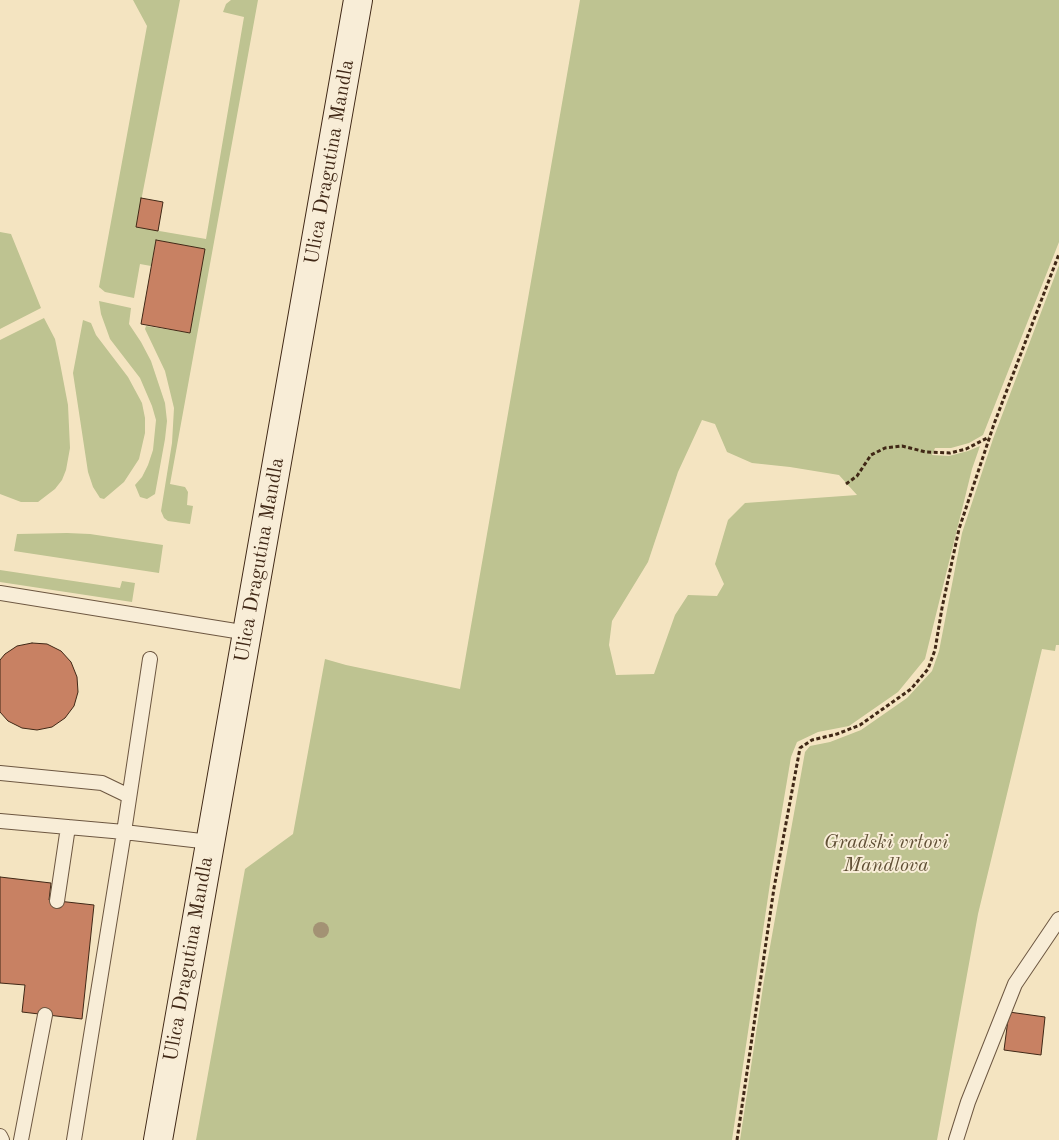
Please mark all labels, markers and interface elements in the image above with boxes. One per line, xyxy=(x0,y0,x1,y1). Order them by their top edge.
street label: Ulica Dragutina Mandla xyxy=(300,58,360,266)
street label: Ulica Dragutina Mandla xyxy=(230,456,290,664)
park label: Gradski vrtovi Mandlova xyxy=(824,831,948,878)
street label: Ulica Dragutina Mandla xyxy=(159,855,219,1063)

